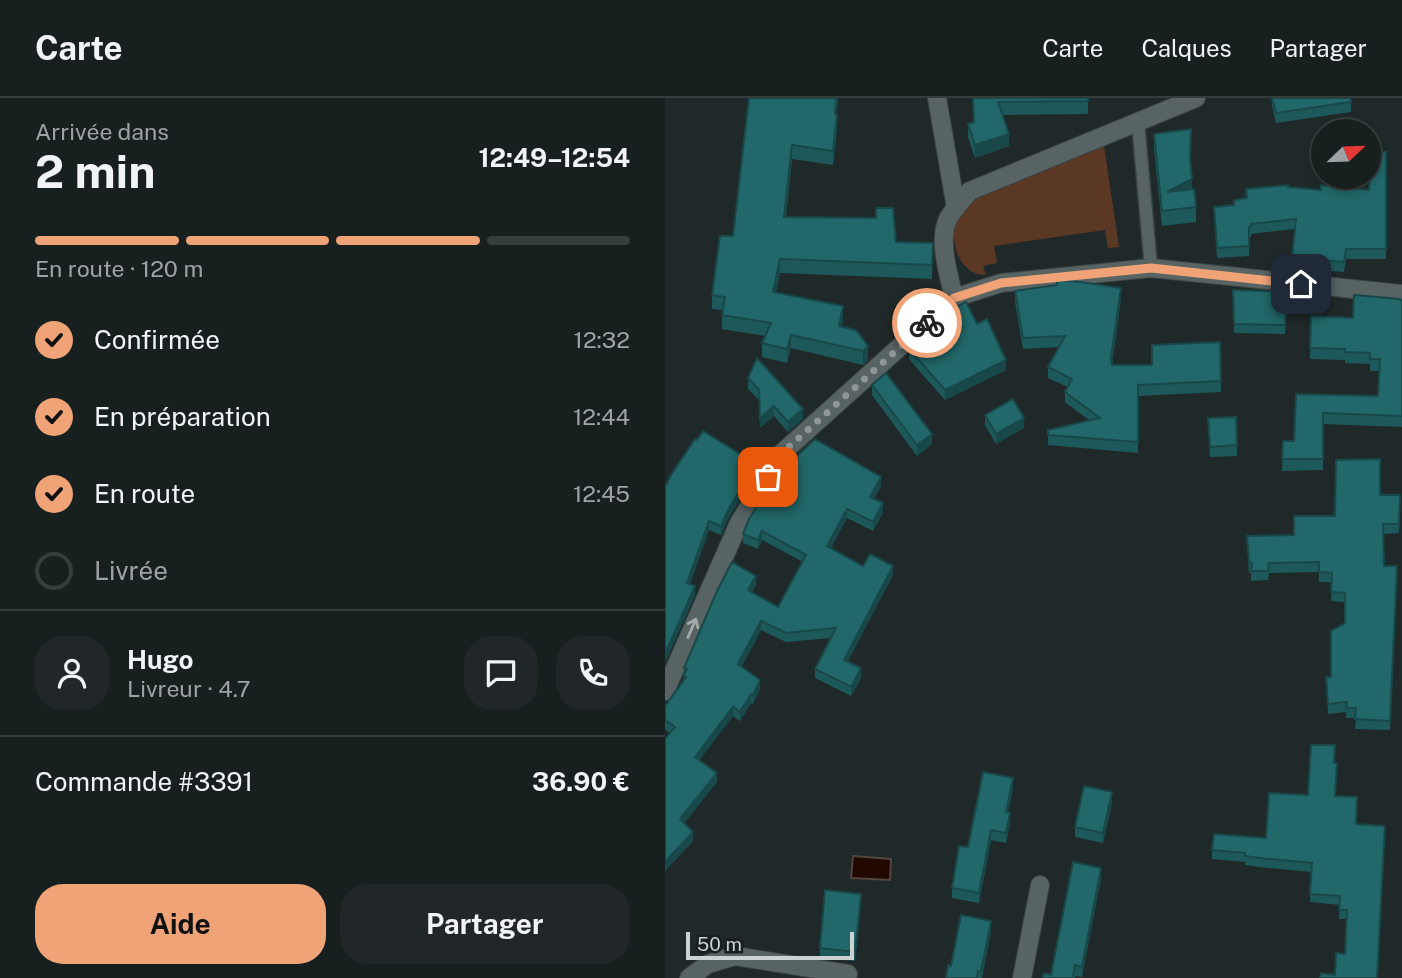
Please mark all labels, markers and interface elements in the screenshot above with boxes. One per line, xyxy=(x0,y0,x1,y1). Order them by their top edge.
text: Carte xyxy=(35,29,123,67)
text: Carte xyxy=(1042,34,1103,62)
text: Calques xyxy=(1141,34,1232,62)
text: Partager xyxy=(1270,34,1367,62)
text: Arrivée dans xyxy=(35,118,169,145)
north arrow xyxy=(1311,119,1381,189)
map controls xyxy=(1311,119,1381,189)
text: 12:49–12:54 xyxy=(478,142,630,173)
text: 2 min xyxy=(35,144,155,198)
pin xyxy=(1271,254,1331,314)
text: En route · 120 m xyxy=(35,255,203,282)
icon: home xyxy=(1282,265,1320,303)
courier xyxy=(892,288,962,358)
icon: bike xyxy=(908,304,946,342)
icon: check xyxy=(35,321,73,359)
text: Confirmée xyxy=(94,324,220,355)
text: 12:32 xyxy=(574,326,630,353)
icon: check xyxy=(35,398,73,436)
text: En préparation xyxy=(94,401,271,432)
text: 12:44 xyxy=(573,403,630,430)
pin xyxy=(738,447,798,507)
icon: bag xyxy=(749,458,787,496)
icon: check xyxy=(35,475,73,513)
text: En route xyxy=(94,478,195,509)
text: 12:45 xyxy=(573,480,630,507)
text: Livrée xyxy=(94,555,168,586)
one-way arrow xyxy=(686,618,699,639)
button: person xyxy=(35,636,109,710)
button: chat xyxy=(464,636,538,710)
button: phone xyxy=(556,636,630,710)
text: Hugo xyxy=(127,644,193,675)
text: Livreur · 4.7 xyxy=(127,675,250,702)
text: Commande #3391 xyxy=(35,766,253,797)
text: 36.90 € xyxy=(532,766,630,797)
button: Aide xyxy=(35,884,326,964)
button: Partager xyxy=(340,884,630,964)
scale bar xyxy=(686,929,854,961)
text: 50 m xyxy=(697,933,742,955)

